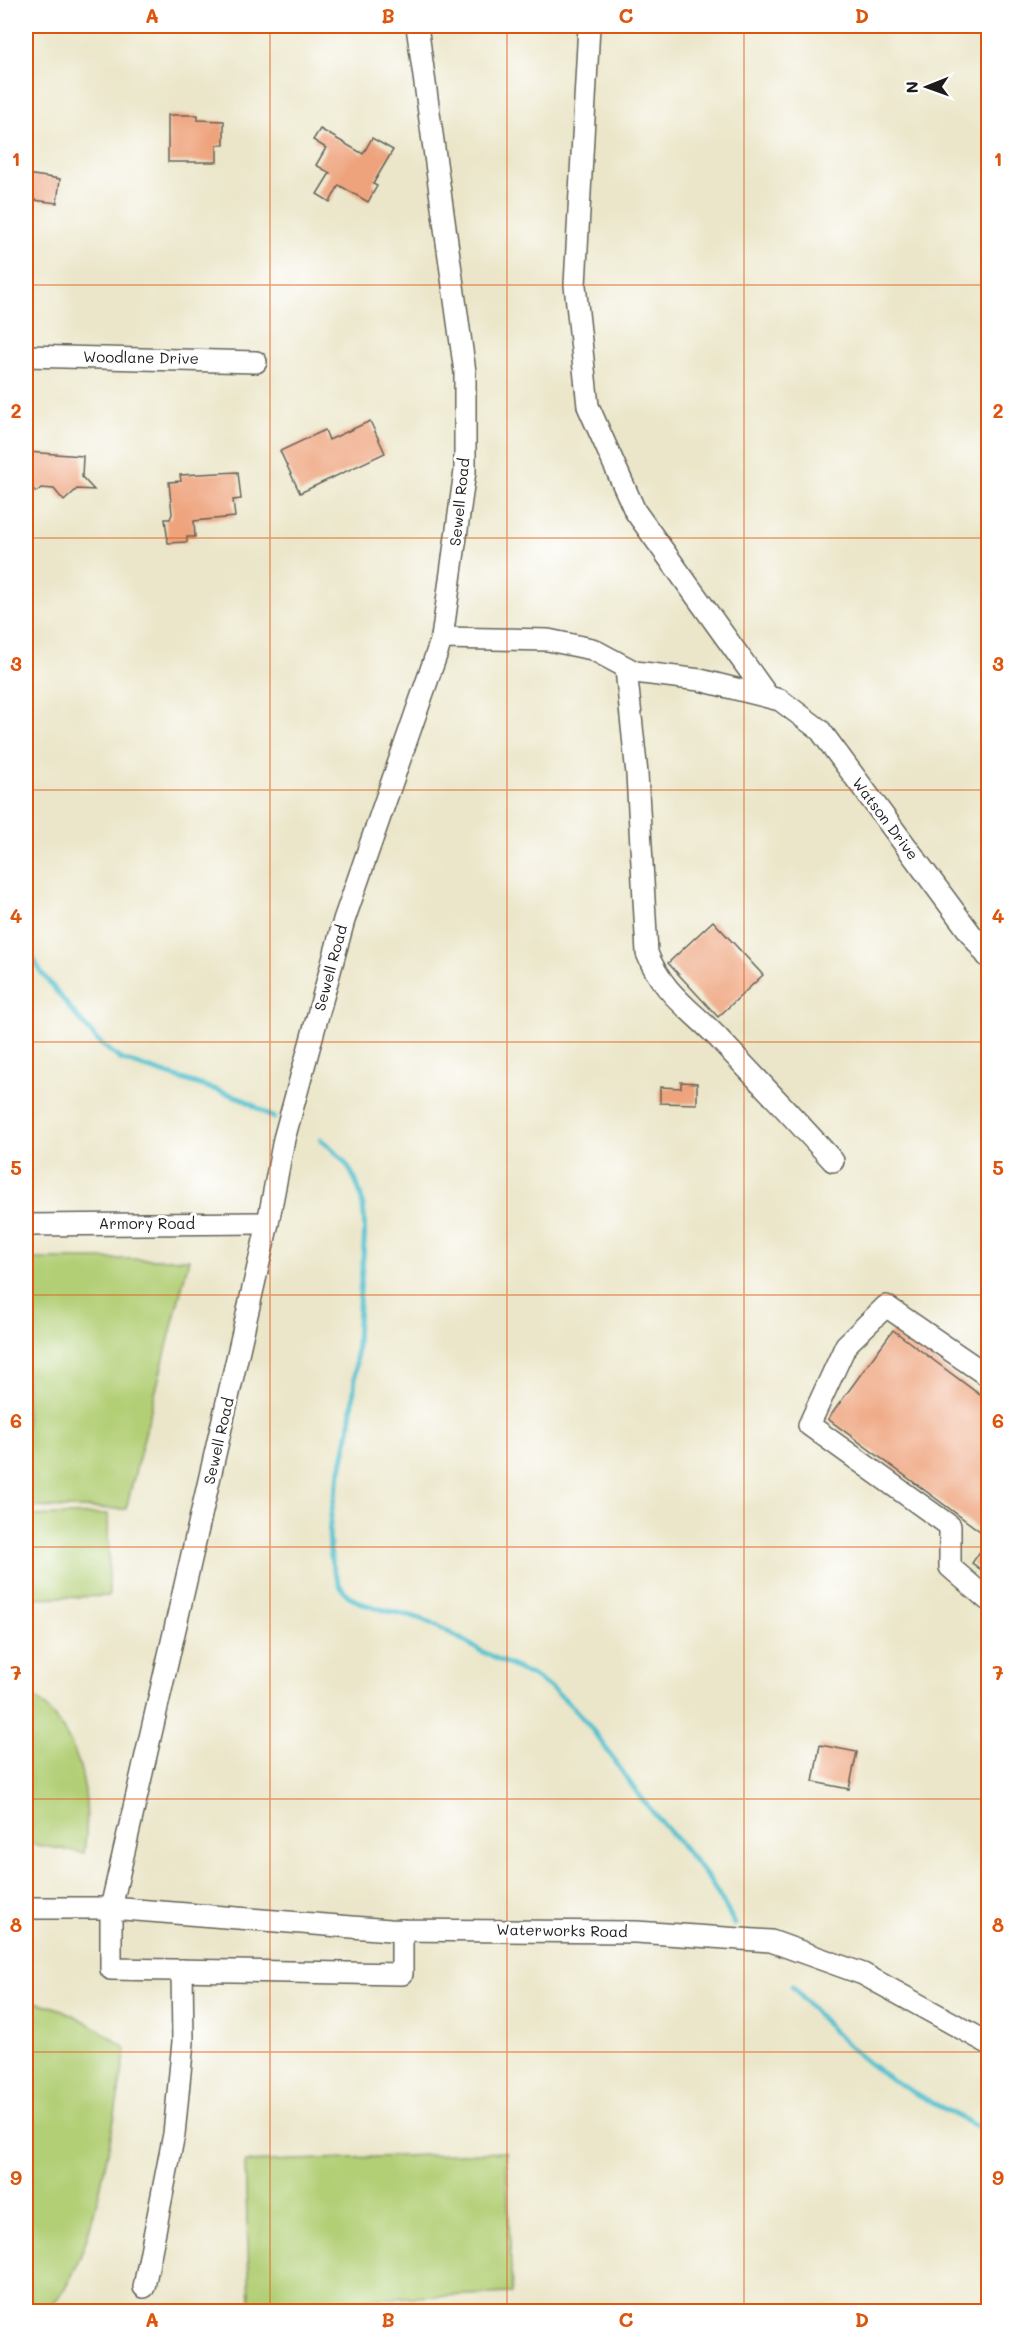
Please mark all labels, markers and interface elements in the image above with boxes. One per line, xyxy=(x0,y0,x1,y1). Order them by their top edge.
text: A xyxy=(145,2,159,28)
text: B xyxy=(381,2,395,28)
text: C xyxy=(619,2,634,28)
text: D xyxy=(855,2,869,28)
north arrow xyxy=(897,57,957,117)
text: N xyxy=(901,81,922,94)
text: 1 xyxy=(12,145,20,171)
text: 1 xyxy=(994,145,1002,171)
street label: Woodlane Drive xyxy=(83,346,199,368)
text: 2 xyxy=(10,397,22,423)
text: 2 xyxy=(992,397,1004,423)
street label: Sewell Road xyxy=(444,457,474,547)
text: 3 xyxy=(10,650,22,676)
text: 3 xyxy=(992,650,1004,676)
street label: Watson Drive xyxy=(848,773,923,864)
text: 4 xyxy=(10,902,23,928)
text: 4 xyxy=(992,902,1005,928)
street label: Sewell Road xyxy=(309,922,351,1013)
text: 5 xyxy=(10,1154,22,1180)
text: 5 xyxy=(992,1154,1004,1180)
street label: Armory Road xyxy=(99,1213,195,1233)
street label: Sewell Road xyxy=(198,1395,238,1486)
text: 6 xyxy=(10,1407,22,1433)
text: 6 xyxy=(992,1407,1004,1433)
text: 7 xyxy=(10,1659,22,1685)
text: 7 xyxy=(992,1659,1004,1685)
text: 8 xyxy=(10,1911,22,1937)
text: 8 xyxy=(992,1911,1004,1937)
street label: Waterworks Road xyxy=(496,1919,628,1941)
text: 9 xyxy=(10,2164,22,2190)
text: 9 xyxy=(992,2164,1004,2190)
text: A xyxy=(145,2306,159,2332)
text: B xyxy=(381,2306,395,2332)
text: C xyxy=(619,2306,634,2332)
text: D xyxy=(855,2306,869,2332)

